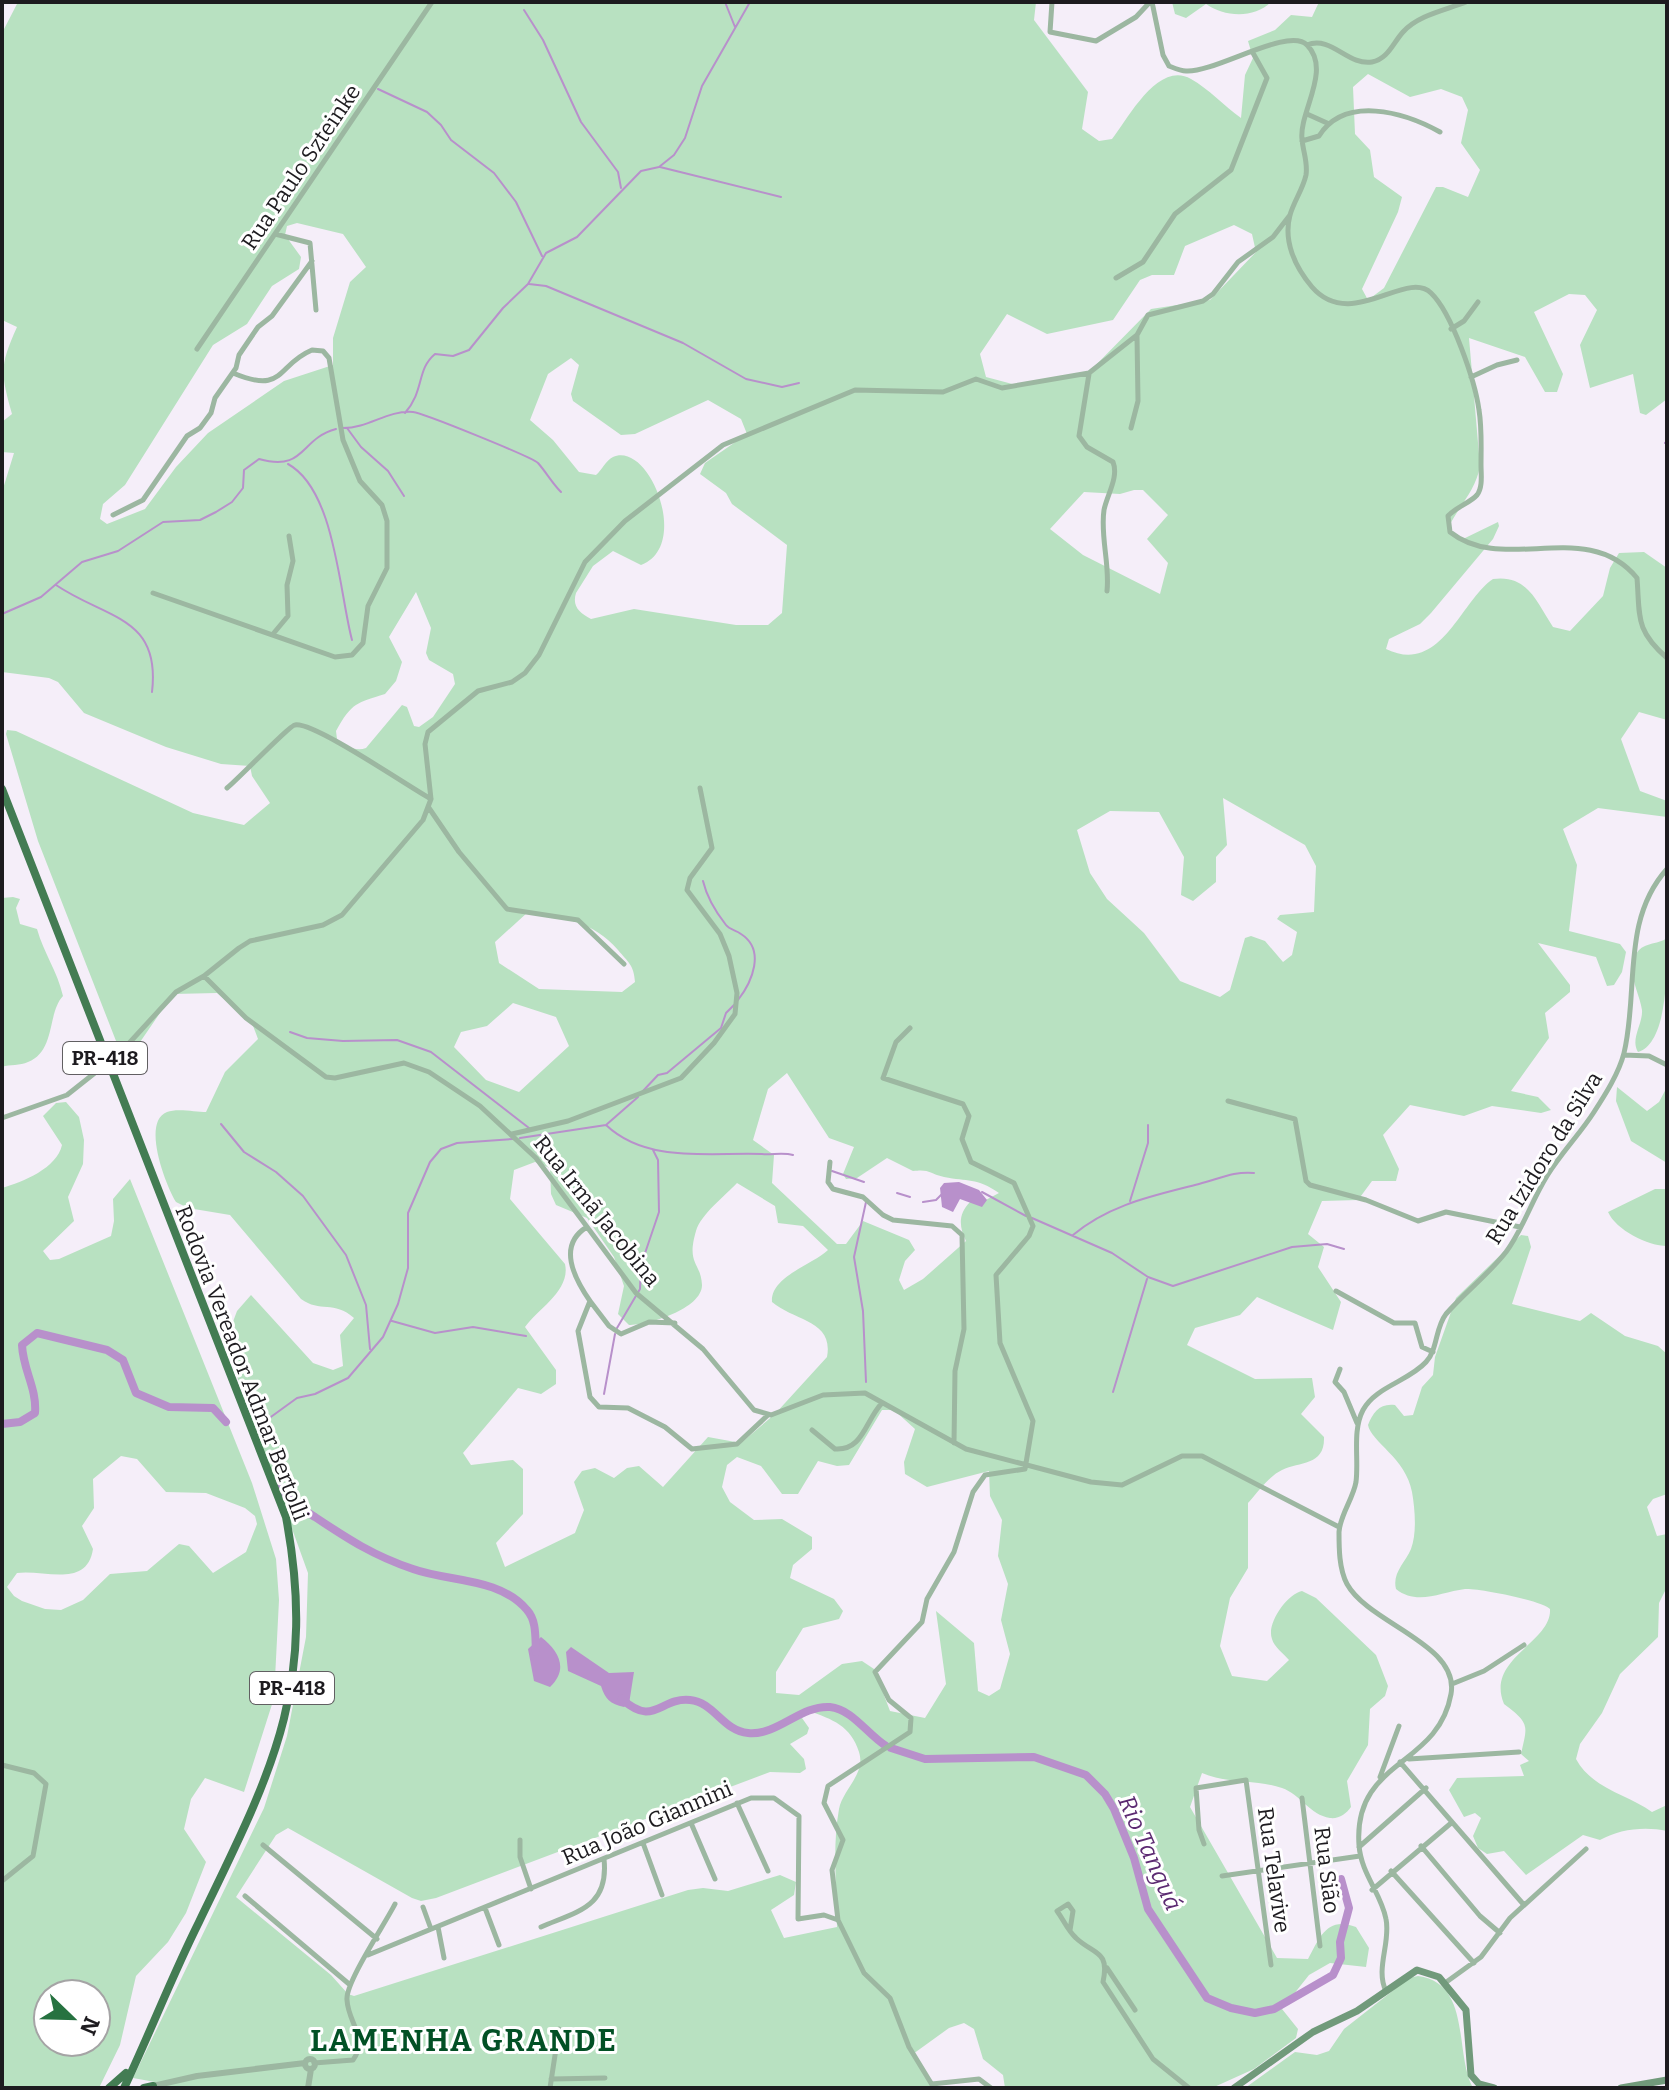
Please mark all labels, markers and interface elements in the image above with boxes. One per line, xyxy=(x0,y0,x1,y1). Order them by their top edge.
street label: Rua Paulo Szteinke xyxy=(236,79,366,255)
road number: PR-418 xyxy=(63,1042,147,1074)
street label: Rua Izidoro da Silva xyxy=(1480,1067,1608,1249)
street label: Rua Irmã Jacobina xyxy=(528,1130,666,1292)
street label: Rodovia Vereador Admar Bertolli xyxy=(169,1202,315,1525)
road number: PR-418 xyxy=(250,1672,334,1704)
street label: Rua João Giannini xyxy=(558,1775,737,1871)
water label: Rio Tanguá xyxy=(1112,1791,1188,1915)
street label: Rua Telavive xyxy=(1252,1806,1296,1934)
street label: Rua Sião xyxy=(1308,1825,1346,1915)
north arrow xyxy=(32,1978,112,2058)
text: N xyxy=(74,2013,106,2039)
district label: LAMENHA GRANDE xyxy=(310,2023,618,2059)

